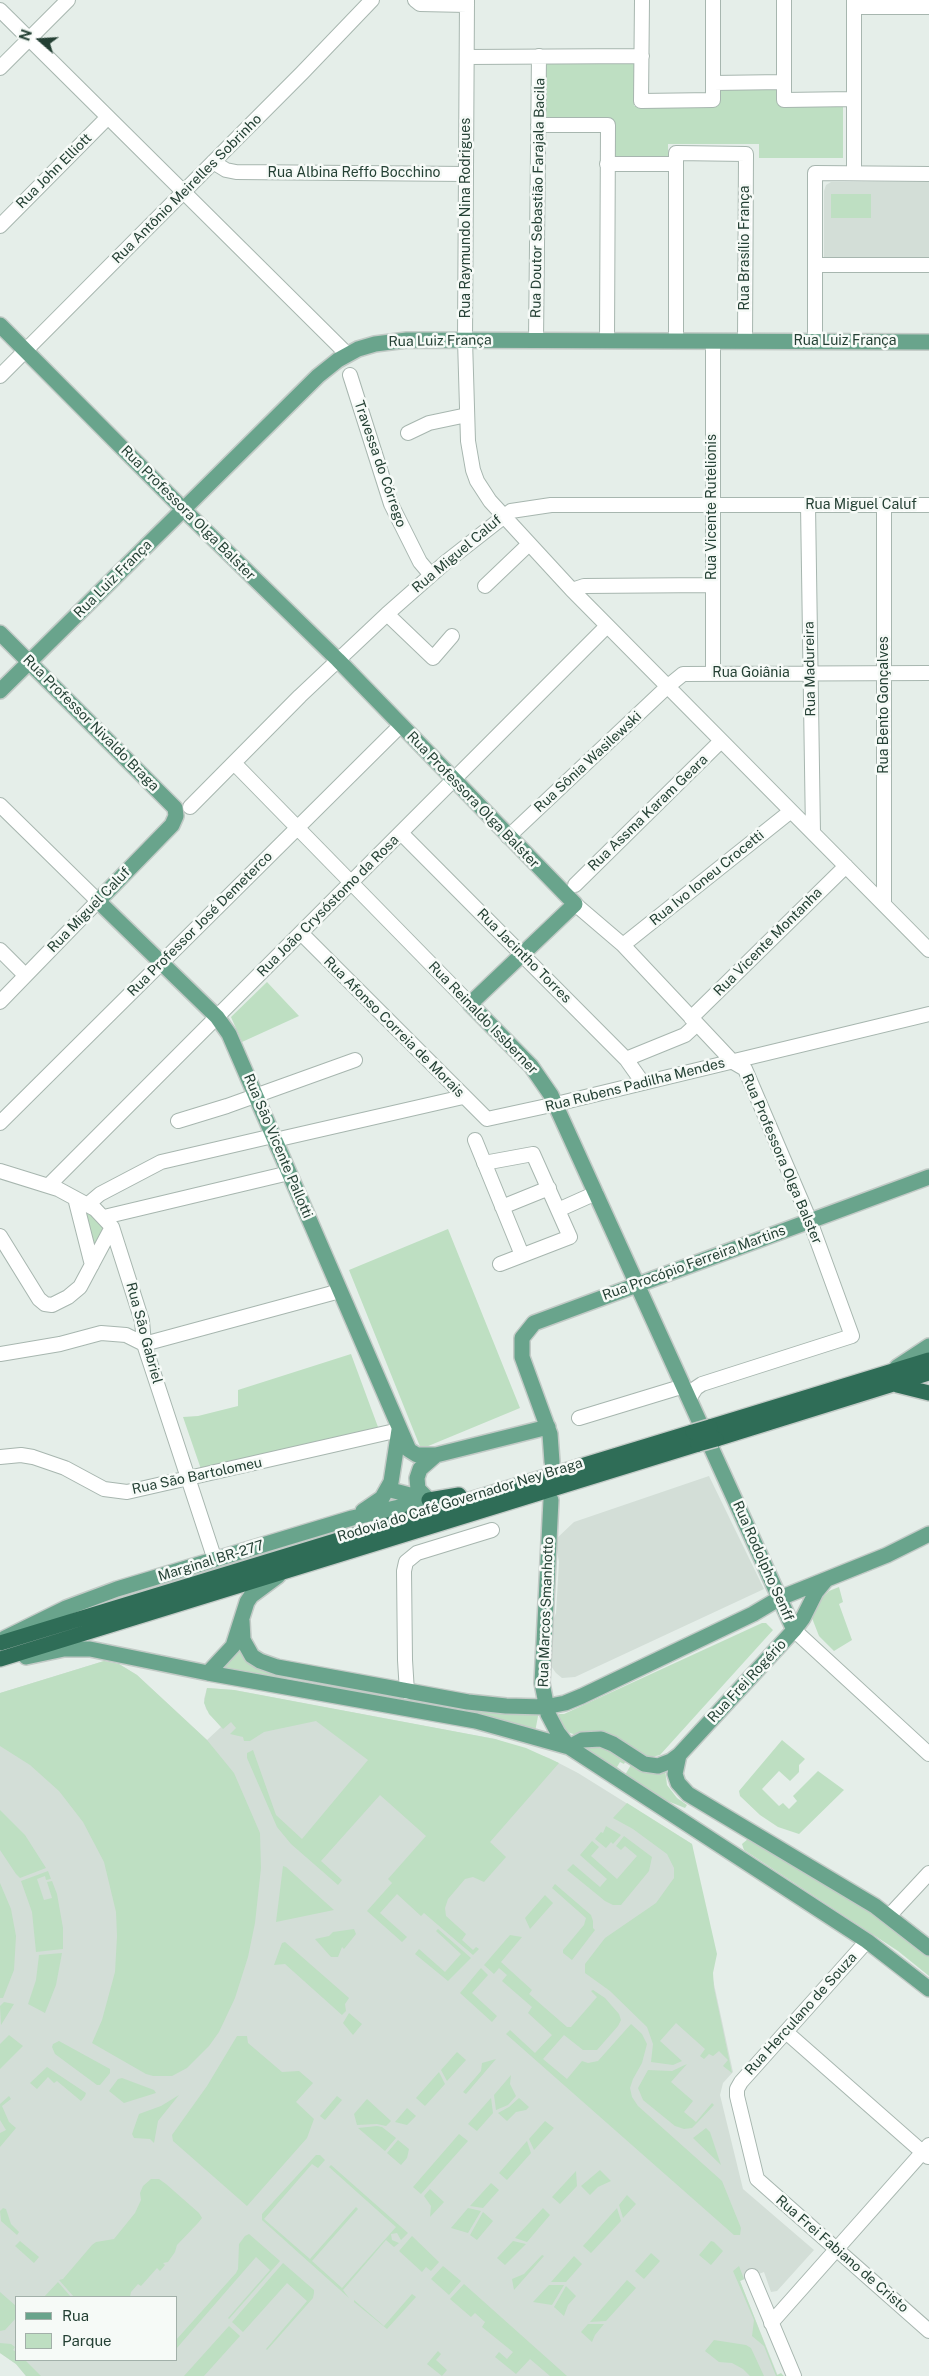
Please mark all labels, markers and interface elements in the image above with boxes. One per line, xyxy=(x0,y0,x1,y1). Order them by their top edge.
north arrow xyxy=(15,15,65,65)
text: N xyxy=(16,27,35,43)
street label: Rua Doutor Sebastião Farajala Bacila xyxy=(528,78,548,318)
street label: Rua Antônio Meirelles Sobrinho xyxy=(109,111,265,267)
street label: Rua Raymundo Nina Rodrigues xyxy=(458,118,474,318)
street label: Rua John Elliott xyxy=(13,130,95,212)
street label: Rua Albina Reffo Bocchino xyxy=(268,165,440,181)
street label: Rua Brasílio França xyxy=(737,185,753,311)
street label: Rua Luiz França xyxy=(388,332,492,350)
street label: Rua Luiz França xyxy=(793,333,897,349)
street label: Travessa do Córrego xyxy=(350,398,410,530)
street label: Rua Vicente Rutelionis xyxy=(704,434,720,580)
street label: Rua Professora Olga Balster xyxy=(117,442,259,584)
street label: Rua Miguel Caluf xyxy=(805,497,917,513)
street label: Rua Miguel Caluf xyxy=(409,512,505,596)
street label: Rua Luiz França xyxy=(71,537,155,621)
street label: Rua Madureira xyxy=(801,621,819,717)
street label: Rua Bento Gonçalves xyxy=(876,636,892,774)
street label: Rua Professor Nivaldo Braga xyxy=(19,651,163,795)
street label: Rua Goiânia xyxy=(712,665,790,681)
street label: Rua Sônia Wasilewski xyxy=(531,708,645,816)
street label: Rua Professora Olga Balster xyxy=(403,728,543,872)
street label: Rua Assma Karam Geara xyxy=(585,751,711,875)
street label: Rua Ivo Ioneu Crocetti xyxy=(647,827,767,929)
street label: Rua João Crysóstomo da Rosa xyxy=(254,832,402,980)
street label: Rua Professor José Demeterco xyxy=(124,848,276,1000)
street label: Rua Miguel Caluf xyxy=(44,864,134,956)
street label: Rua Vicente Montanha xyxy=(710,884,826,1000)
street label: Rua Jacintho Torres xyxy=(473,905,575,1007)
street label: Rua Afonso Correia de Morais xyxy=(320,953,468,1101)
street label: Rua Reinaldo Issberner xyxy=(425,958,541,1078)
street label: Rua Rubens Padilha Mendes xyxy=(543,1055,727,1115)
street label: Rua São Vicente Pallotti xyxy=(240,1071,316,1221)
street label: Rua Professora Olga Balster xyxy=(738,1071,826,1247)
street label: Rua Procópio Ferreira Martins xyxy=(600,1222,788,1304)
street label: Rua São Gabriel xyxy=(122,1280,166,1386)
street label: Rua São Bartolomeu xyxy=(130,1454,264,1498)
street label: Rodovia do Café Governador Ney Braga xyxy=(335,1455,585,1545)
street label: Rua Rodolpho Senff xyxy=(729,1498,797,1624)
street label: Rua Marcos Smanhotto xyxy=(535,1536,557,1688)
street label: Marginal BR-277 xyxy=(156,1537,266,1585)
street label: Rua Frei Rogério xyxy=(704,1636,790,1726)
street label: Rua Herculano de Souza xyxy=(741,1949,861,2079)
street label: Rua Frei Fabiano de Cristo xyxy=(772,2192,912,2316)
legend xyxy=(15,2296,178,2361)
text: Rua xyxy=(62,2307,89,2324)
text: Parque xyxy=(62,2332,112,2349)

